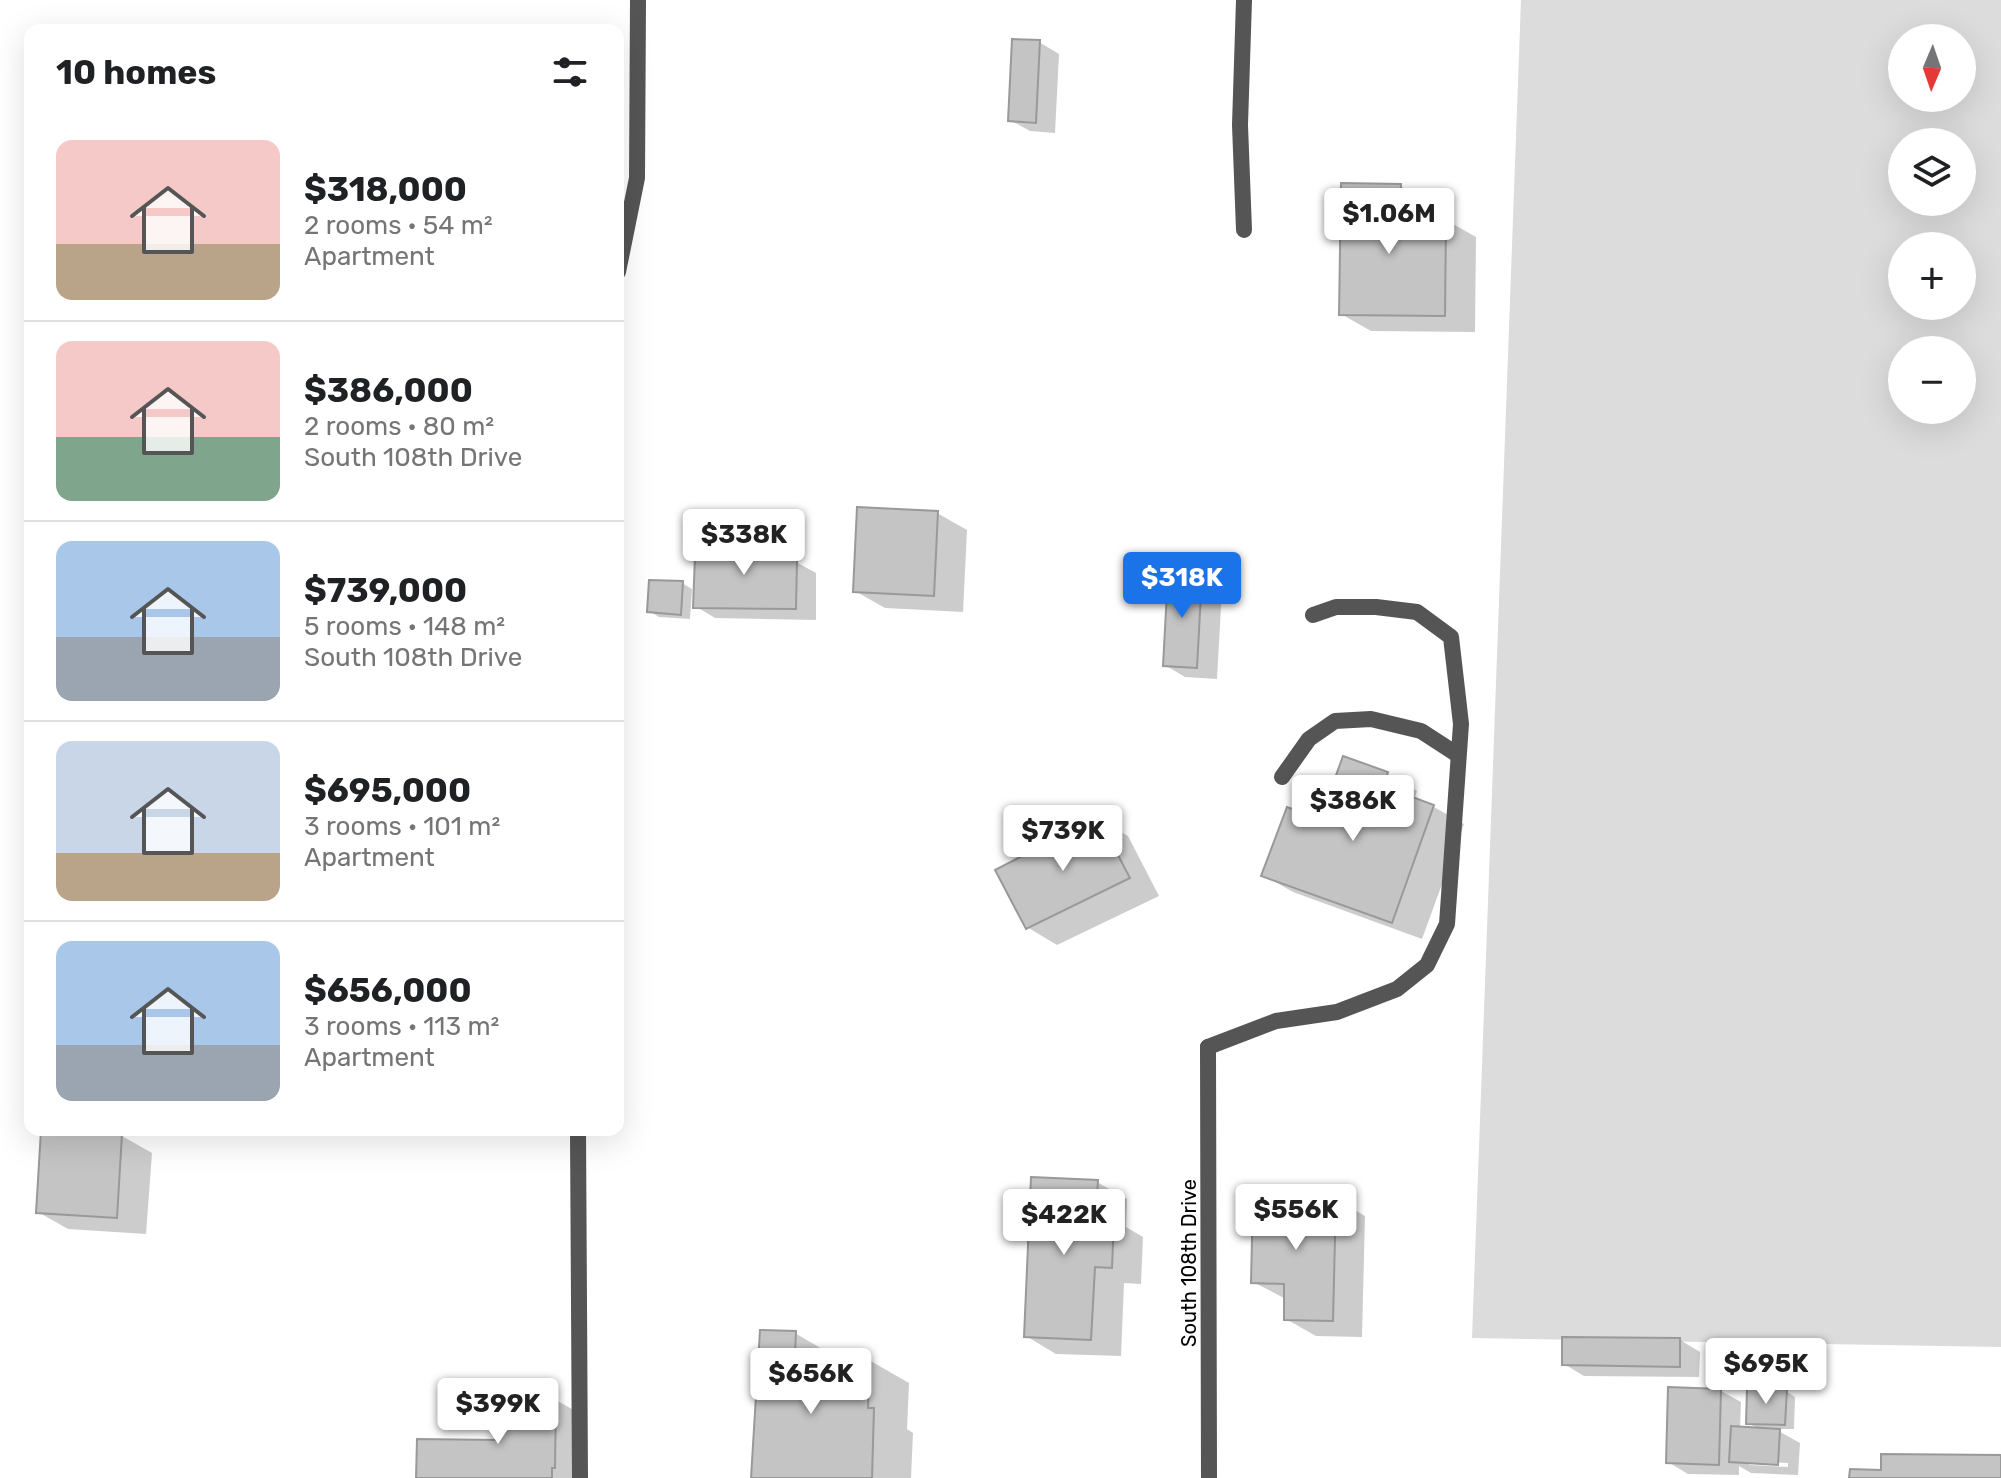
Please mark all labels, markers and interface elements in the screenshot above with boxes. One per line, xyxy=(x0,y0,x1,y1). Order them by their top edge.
north arrow xyxy=(1888,24,1976,112)
map controls xyxy=(1888,24,1976,424)
icon: filters xyxy=(548,50,592,94)
text: 10 homes xyxy=(56,52,216,93)
button: layers xyxy=(1888,128,1976,216)
text: $318,000 xyxy=(304,169,467,210)
icon: home xyxy=(120,172,216,268)
pin: $1.06M xyxy=(1324,188,1454,256)
text: $1.06M xyxy=(1342,198,1436,229)
text: 2 rooms · 54 m² xyxy=(304,210,493,241)
button: + xyxy=(1888,232,1976,320)
text: Apartment xyxy=(304,241,435,272)
button: − xyxy=(1888,336,1976,424)
text: $386,000 xyxy=(304,370,473,411)
icon: home xyxy=(120,373,216,469)
text: 2 rooms · 80 m² xyxy=(304,411,494,442)
text: South 108th Drive xyxy=(304,442,522,473)
pin: $338K xyxy=(688,509,800,577)
text: $338K xyxy=(701,519,787,550)
pin: $318K xyxy=(1126,552,1238,620)
text: $318K xyxy=(1141,562,1223,593)
text: $739,000 xyxy=(304,570,467,611)
icon: home xyxy=(120,573,216,669)
text: 5 rooms · 148 m² xyxy=(304,611,505,642)
text: South 108th Drive xyxy=(304,642,522,673)
text: $695,000 xyxy=(304,770,471,811)
icon: home xyxy=(120,773,216,869)
pin: $386K xyxy=(1297,775,1409,843)
text: $386K xyxy=(1310,785,1396,816)
pin: $739K xyxy=(1007,805,1119,873)
text: 3 rooms · 101 m² xyxy=(304,811,500,842)
text: $739K xyxy=(1021,815,1105,846)
text: Apartment xyxy=(304,842,435,873)
text: $656,000 xyxy=(304,970,472,1011)
icon: home xyxy=(120,973,216,1069)
text: 3 rooms · 113 m² xyxy=(304,1011,499,1042)
text: Apartment xyxy=(304,1042,435,1073)
street label: South 108th Drive xyxy=(1177,1179,1201,1347)
pin: $556K xyxy=(1240,1184,1352,1252)
pin: $422K xyxy=(1008,1189,1120,1257)
text: $556K xyxy=(1253,1194,1339,1225)
text: $422K xyxy=(1021,1199,1107,1230)
pin: $695K xyxy=(1710,1338,1822,1406)
pin: $656K xyxy=(755,1348,867,1416)
text: $695K xyxy=(1724,1348,1809,1379)
text: $656K xyxy=(768,1358,854,1389)
pin: $399K xyxy=(442,1378,554,1446)
text: $399K xyxy=(455,1388,541,1419)

